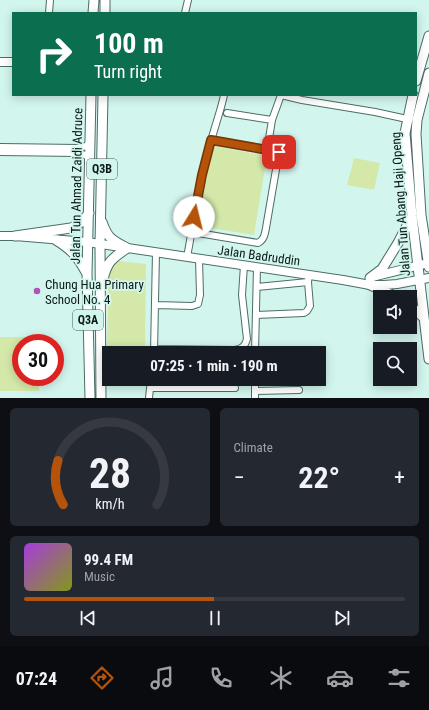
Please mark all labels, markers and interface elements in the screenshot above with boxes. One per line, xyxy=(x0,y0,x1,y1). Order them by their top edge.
text: 100 m xyxy=(94,27,164,60)
icon: right xyxy=(28,28,80,80)
text: Turn right xyxy=(94,61,162,82)
street label: Jalan Tun Ahmad Zaidi Adruce xyxy=(68,108,85,264)
street label: Jalan Tun Abang Haji Openg xyxy=(388,131,413,277)
pin xyxy=(262,135,296,169)
icon: arrive xyxy=(268,141,290,163)
road number: Q3B xyxy=(87,159,117,179)
position arrow xyxy=(173,196,215,238)
street label: Jalan Badruddin xyxy=(217,242,301,269)
place label: Chung Hua Primary School No. 4 xyxy=(45,277,144,307)
marker: Chung Hua Primary School No. 4 xyxy=(32,286,42,296)
map controls xyxy=(373,290,417,386)
button: sound xyxy=(373,290,417,334)
road number: Q3A xyxy=(73,310,103,330)
speed limit sign: 30 xyxy=(12,334,64,386)
button: search xyxy=(373,342,417,386)
text: 07:25 · 1 min · 190 m xyxy=(150,357,278,375)
text: Climate xyxy=(234,440,273,455)
text: 28 xyxy=(89,449,131,498)
text: 22° xyxy=(298,460,340,495)
text: − xyxy=(234,465,245,490)
text: + xyxy=(394,465,405,490)
text: km/h xyxy=(95,496,124,512)
text: 99.4 FM xyxy=(84,551,133,569)
text: Music xyxy=(84,569,115,584)
icon: previous xyxy=(77,607,99,629)
icon: pause xyxy=(204,607,226,629)
icon: next xyxy=(331,607,353,629)
icon: directions xyxy=(88,664,116,692)
icon: music xyxy=(148,664,176,692)
icon: phone xyxy=(207,664,235,692)
icon: climate xyxy=(267,664,295,692)
icon: car xyxy=(326,664,354,692)
icon: filters xyxy=(385,664,413,692)
text: 07:24 xyxy=(16,668,57,689)

